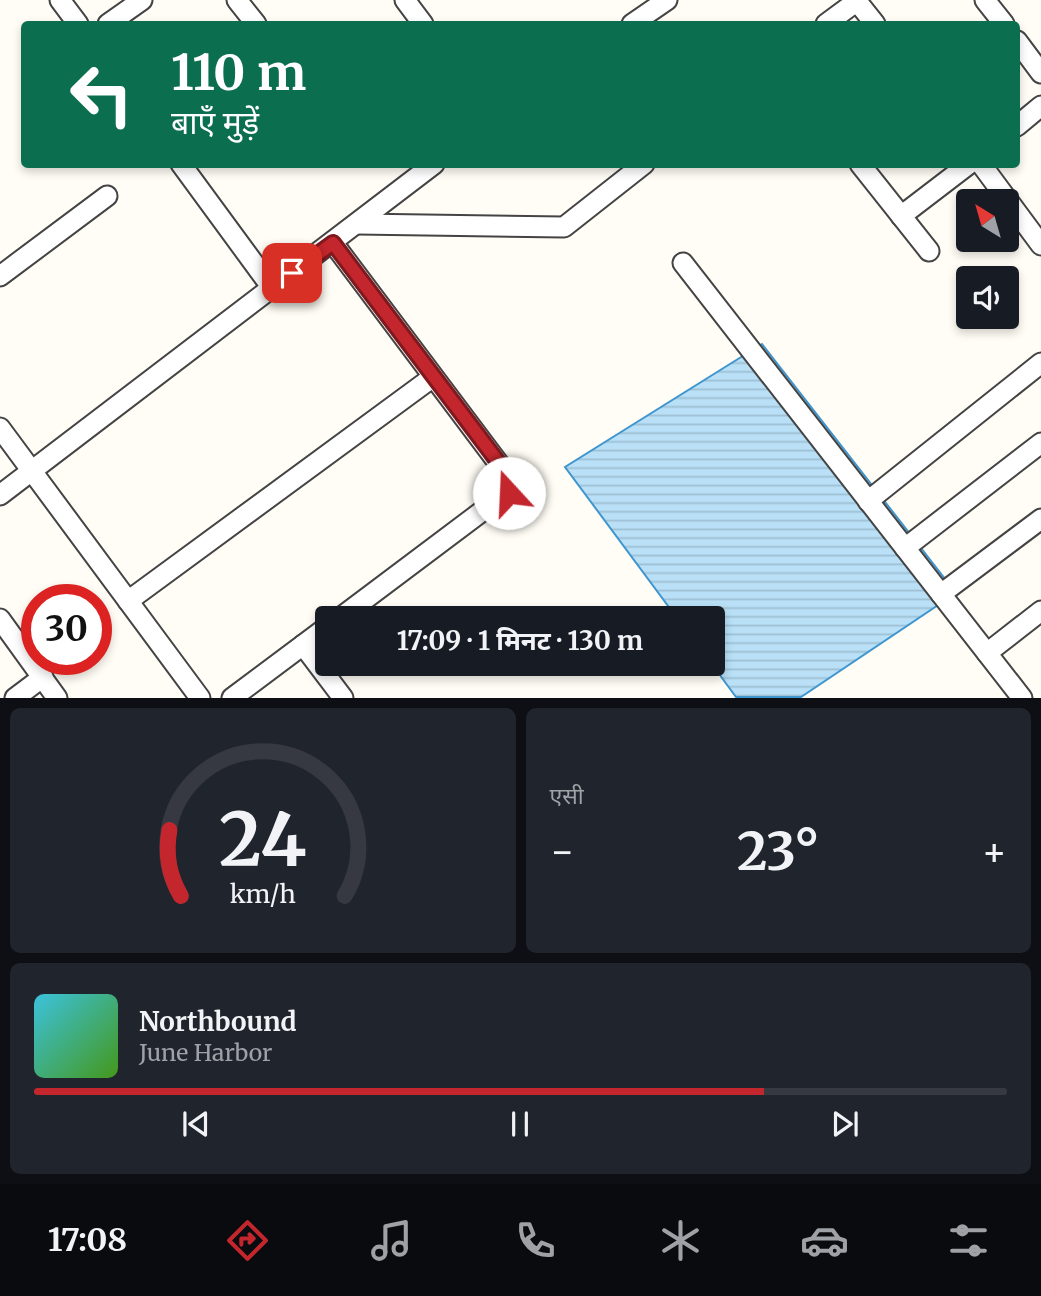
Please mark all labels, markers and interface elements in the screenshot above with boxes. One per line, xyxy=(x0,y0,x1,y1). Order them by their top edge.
text: 110 m xyxy=(171,42,306,103)
icon: left xyxy=(56,49,147,140)
text: बाएँ मुड़ें xyxy=(171,103,259,143)
north arrow xyxy=(956,189,1018,252)
map controls xyxy=(956,189,1019,329)
pin xyxy=(262,243,322,303)
icon: arrive xyxy=(273,254,311,292)
button: sound xyxy=(956,266,1019,329)
position arrow xyxy=(472,456,546,530)
speed limit sign: 30 xyxy=(21,584,112,675)
text: 17:09 · 1 मिनट · 130 m xyxy=(397,624,643,657)
text: एसी xyxy=(550,781,584,810)
text: 24 xyxy=(219,795,307,887)
text: 23° xyxy=(737,819,819,884)
text: − xyxy=(550,828,575,875)
text: + xyxy=(982,828,1007,875)
text: km/h xyxy=(230,878,296,910)
text: Northbound xyxy=(139,1005,297,1038)
text: June Harbor xyxy=(139,1038,272,1067)
icon: previous xyxy=(177,1105,215,1143)
icon: pause xyxy=(501,1105,539,1143)
icon: next xyxy=(826,1105,864,1143)
icon: directions xyxy=(223,1216,272,1265)
icon: music xyxy=(367,1216,416,1265)
icon: phone xyxy=(511,1216,560,1265)
icon: climate xyxy=(656,1216,705,1265)
icon: car xyxy=(800,1216,849,1265)
icon: filters xyxy=(944,1216,993,1265)
text: 17:08 xyxy=(48,1220,127,1260)

